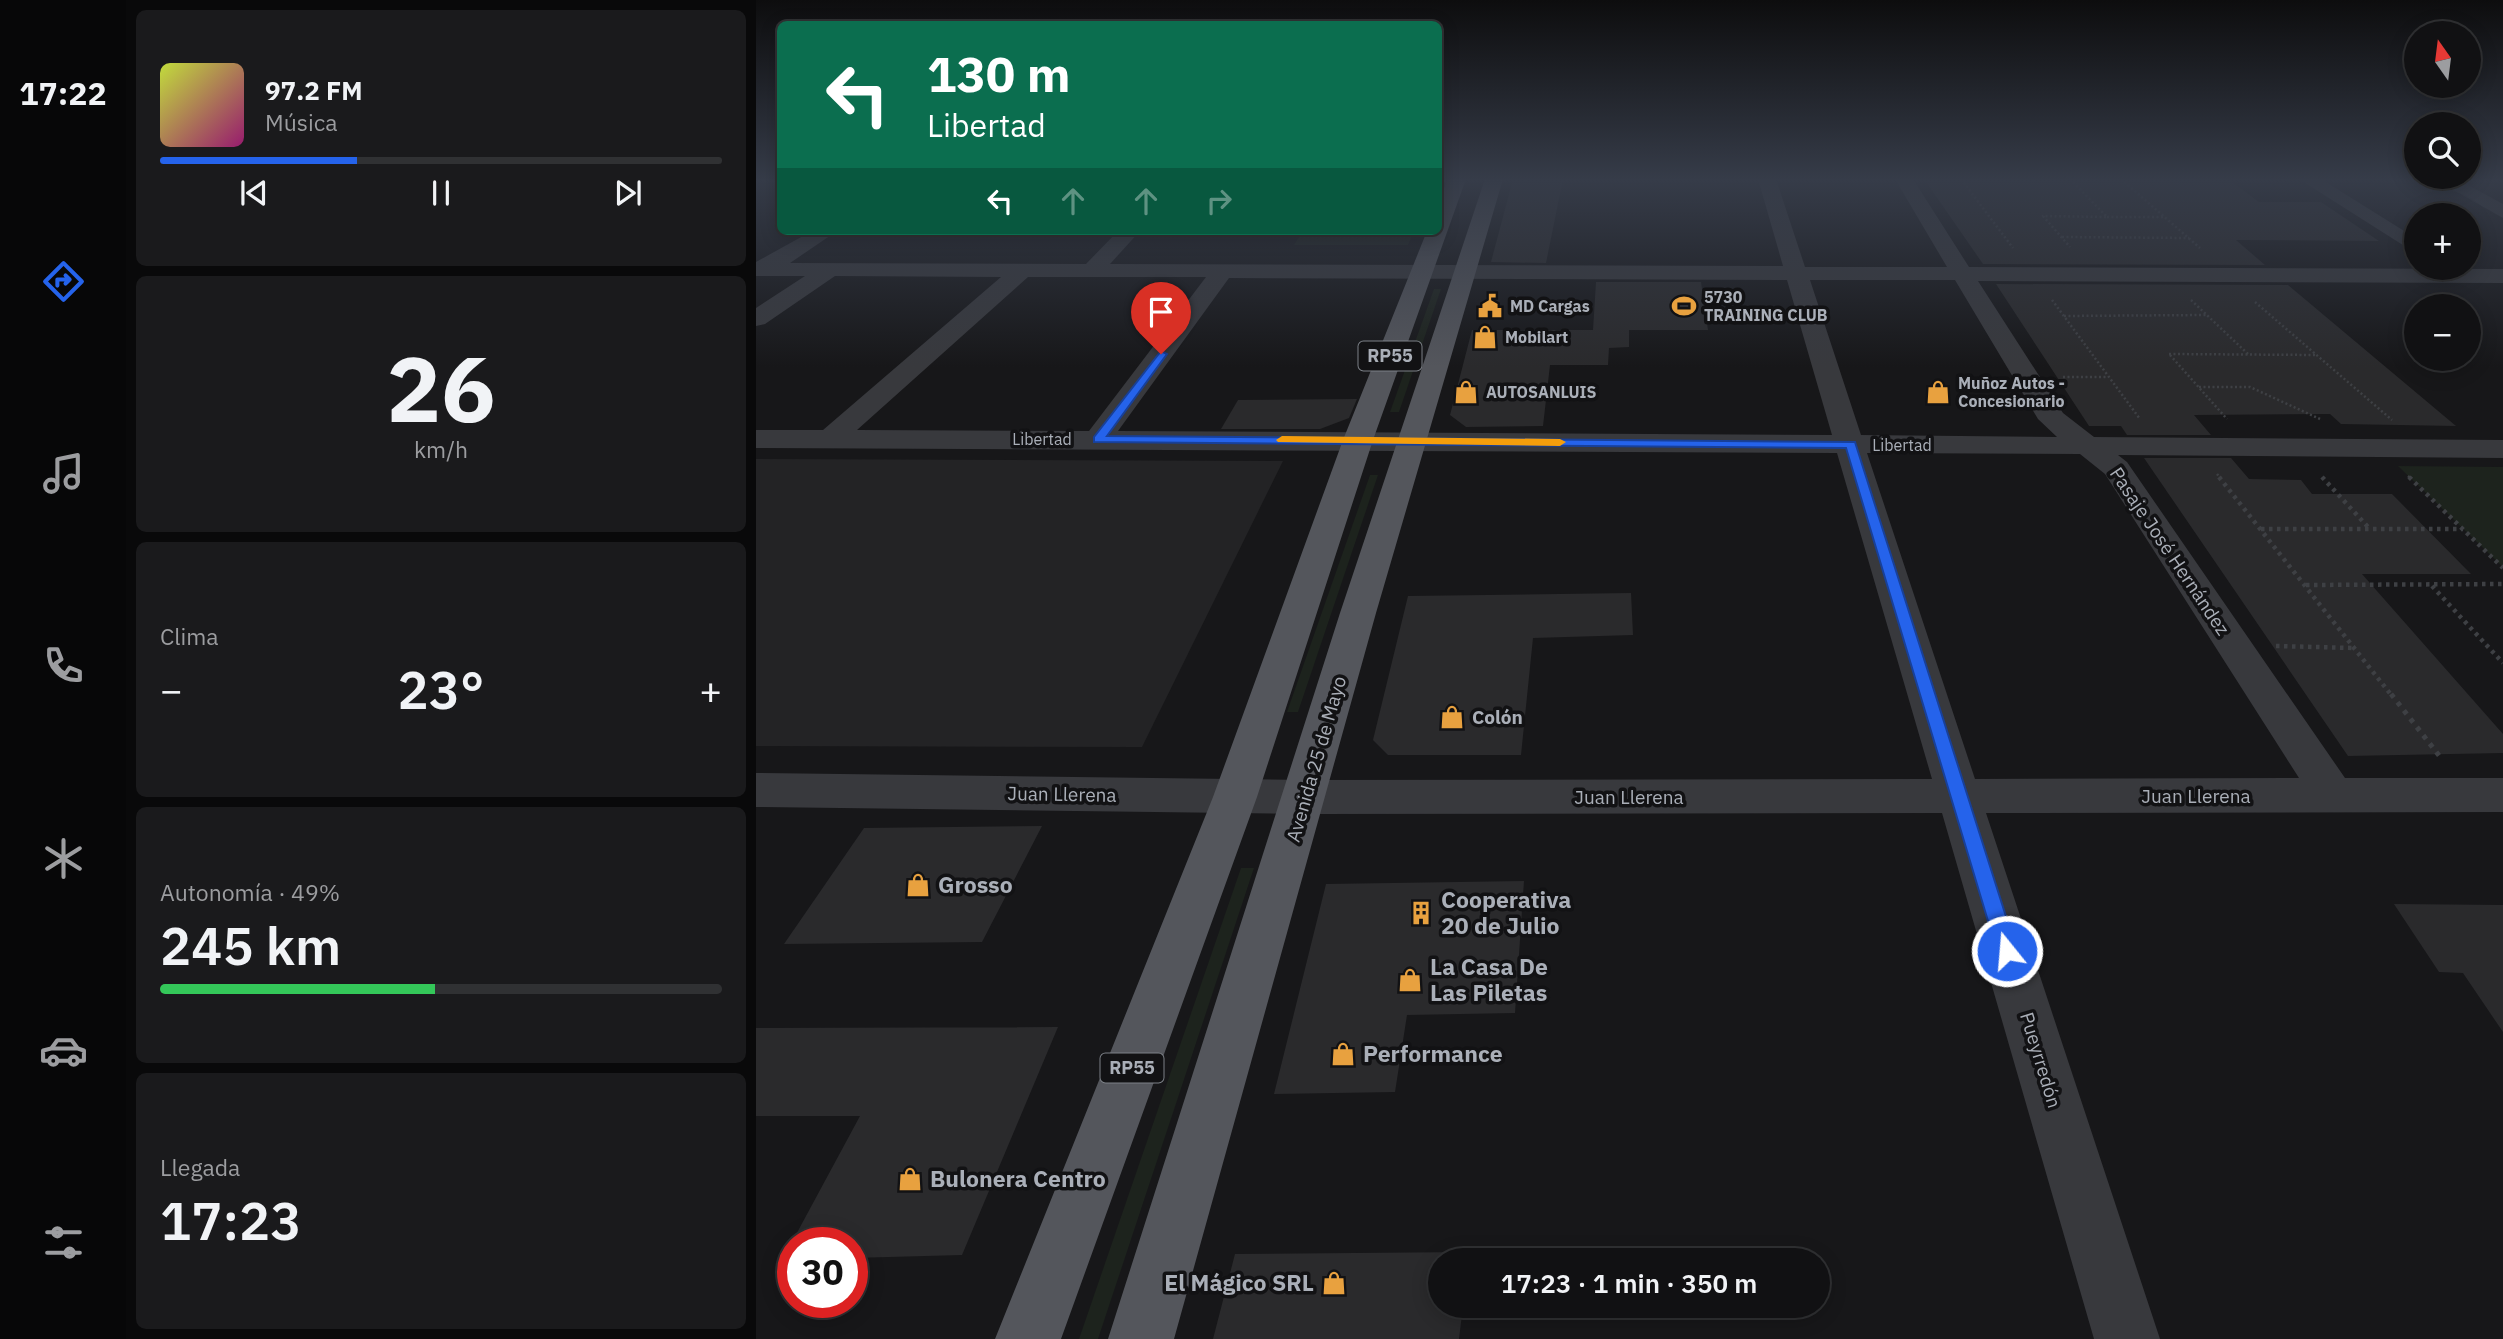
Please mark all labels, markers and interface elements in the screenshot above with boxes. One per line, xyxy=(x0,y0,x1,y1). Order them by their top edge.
north arrow xyxy=(2404,21,2482,98)
map controls xyxy=(2404,21,2481,371)
text: 130 m xyxy=(927,42,1071,105)
icon: left xyxy=(812,49,903,140)
text: 17:22 xyxy=(19,72,107,114)
text: 97.2 FM xyxy=(265,73,363,107)
text: Libertad xyxy=(927,104,1046,146)
text: Música xyxy=(265,107,338,137)
button: search xyxy=(2404,112,2481,189)
icon: previous xyxy=(235,174,273,212)
icon: pause xyxy=(422,174,460,212)
icon: next xyxy=(609,174,647,212)
icon: left xyxy=(981,182,1019,220)
icon: ahead xyxy=(1054,182,1092,220)
icon: ahead xyxy=(1127,182,1165,220)
icon: right xyxy=(1200,182,1238,220)
button: + xyxy=(2404,203,2481,280)
icon: directions xyxy=(39,257,88,306)
pin xyxy=(1131,282,1191,354)
place label: 5730 TRAINING CLUB xyxy=(1704,287,1828,325)
public building icon: MD Cargas xyxy=(1476,292,1504,320)
sports icon: 5730 TRAINING CLUB xyxy=(1670,292,1698,320)
icon: arrive xyxy=(1142,293,1180,331)
button: − xyxy=(2404,294,2481,371)
place label: MD Cargas xyxy=(1510,296,1590,316)
shop icon: Mobilart xyxy=(1471,323,1499,351)
place label: Mobilart xyxy=(1505,327,1568,347)
text: 26 xyxy=(386,329,496,447)
road number: RP55 xyxy=(1358,342,1422,370)
place label: Muñoz Autos - Concesionario xyxy=(1958,373,2065,411)
shop icon: AUTOSANLUIS xyxy=(1452,378,1480,406)
shop icon: Muñoz Autos - Concesionario xyxy=(1924,378,1952,406)
place label: AUTOSANLUIS xyxy=(1486,382,1596,402)
street label: Libertad xyxy=(1012,429,1072,449)
text: km/h xyxy=(414,434,468,464)
street label: Libertad xyxy=(1872,435,1932,455)
icon: music xyxy=(39,449,88,498)
street label: Pasaje José Hernández xyxy=(2105,462,2235,640)
text: Clima xyxy=(160,621,219,651)
icon: phone xyxy=(39,641,88,690)
text: 23° xyxy=(398,656,484,723)
text: − xyxy=(160,665,183,714)
text: + xyxy=(699,665,722,714)
street label: Avenida 25 de Mayo xyxy=(1281,673,1351,845)
shop icon: Colón xyxy=(1438,703,1466,731)
place label: Colón xyxy=(1472,705,1523,729)
street label: Juan Llerena xyxy=(1007,781,1117,807)
street label: Juan Llerena xyxy=(2141,784,2251,808)
street label: Juan Llerena xyxy=(1574,785,1684,809)
icon: climate xyxy=(39,834,88,883)
place label: Grosso xyxy=(938,869,1013,899)
shop icon: Grosso xyxy=(904,871,932,899)
text: Autonomía · 49% xyxy=(160,877,340,907)
place label: Cooperativa 20 de Julio xyxy=(1441,884,1571,940)
building icon: Cooperativa 20 de Julio xyxy=(1407,899,1435,927)
text: 245 km xyxy=(160,912,341,979)
position arrow xyxy=(1970,914,2044,988)
place label: La Casa De Las Piletas xyxy=(1430,951,1548,1007)
shop icon: La Casa De Las Piletas xyxy=(1396,966,1424,994)
street label: Pueyrredón xyxy=(2015,1009,2067,1111)
icon: car xyxy=(39,1026,88,1075)
place label: Performance xyxy=(1363,1038,1503,1068)
shop icon: Performance xyxy=(1329,1040,1357,1068)
road number: RP55 xyxy=(1100,1054,1164,1083)
text: Llegada xyxy=(160,1152,240,1182)
place label: Bulonera Centro xyxy=(930,1163,1106,1193)
shop icon: Bulonera Centro xyxy=(896,1165,924,1193)
text: 17:23 xyxy=(160,1187,301,1254)
icon: filters xyxy=(39,1218,88,1267)
speed limit sign: 30 xyxy=(777,1227,868,1318)
text: 17:23 · 1 min · 350 m xyxy=(1501,1266,1757,1300)
place label: El Mágico SRL xyxy=(1164,1267,1314,1297)
shop icon: El Mágico SRL xyxy=(1320,1269,1348,1297)

